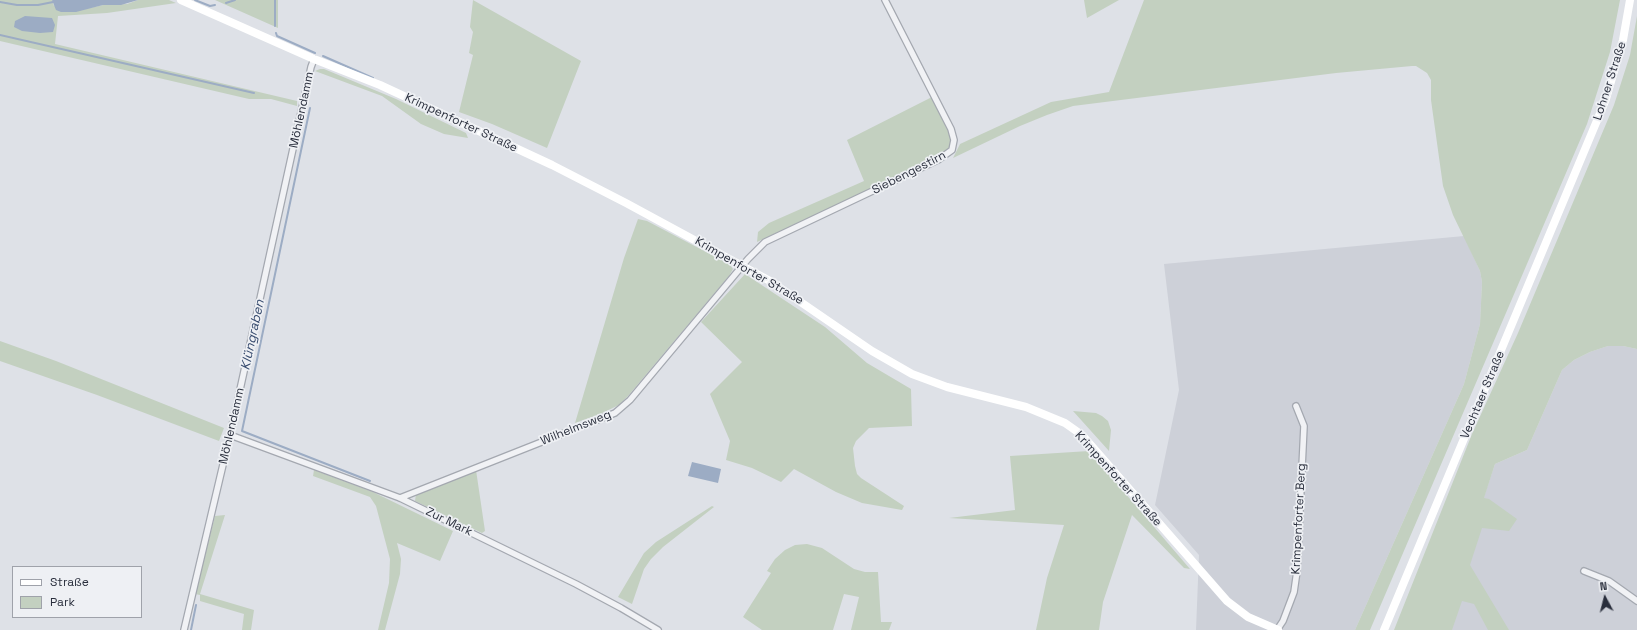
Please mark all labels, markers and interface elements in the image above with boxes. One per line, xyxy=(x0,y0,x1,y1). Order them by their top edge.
street label: Lohner Straße xyxy=(1590,40,1630,122)
street label: Möhlendamm xyxy=(287,70,317,150)
street label: Krimpenforter Straße xyxy=(402,91,520,155)
street label: Siebengestirn xyxy=(870,148,948,198)
street label: Krimpenforter Straße xyxy=(692,234,806,308)
water label: Klüngraben xyxy=(238,298,268,372)
street label: Vechtaer Straße xyxy=(1458,349,1508,441)
street label: Möhlendamm xyxy=(216,386,248,466)
street label: Wilhelmsweg xyxy=(539,407,613,449)
street label: Krimpenforter Straße xyxy=(1072,429,1164,529)
street label: Krimpenforter Berg xyxy=(1289,463,1309,575)
street label: Zur Mark xyxy=(423,505,475,539)
legend xyxy=(12,566,142,618)
text: Straße xyxy=(50,574,89,590)
north arrow xyxy=(1585,578,1625,618)
text: N xyxy=(1599,579,1608,593)
text: Park xyxy=(50,594,75,610)

